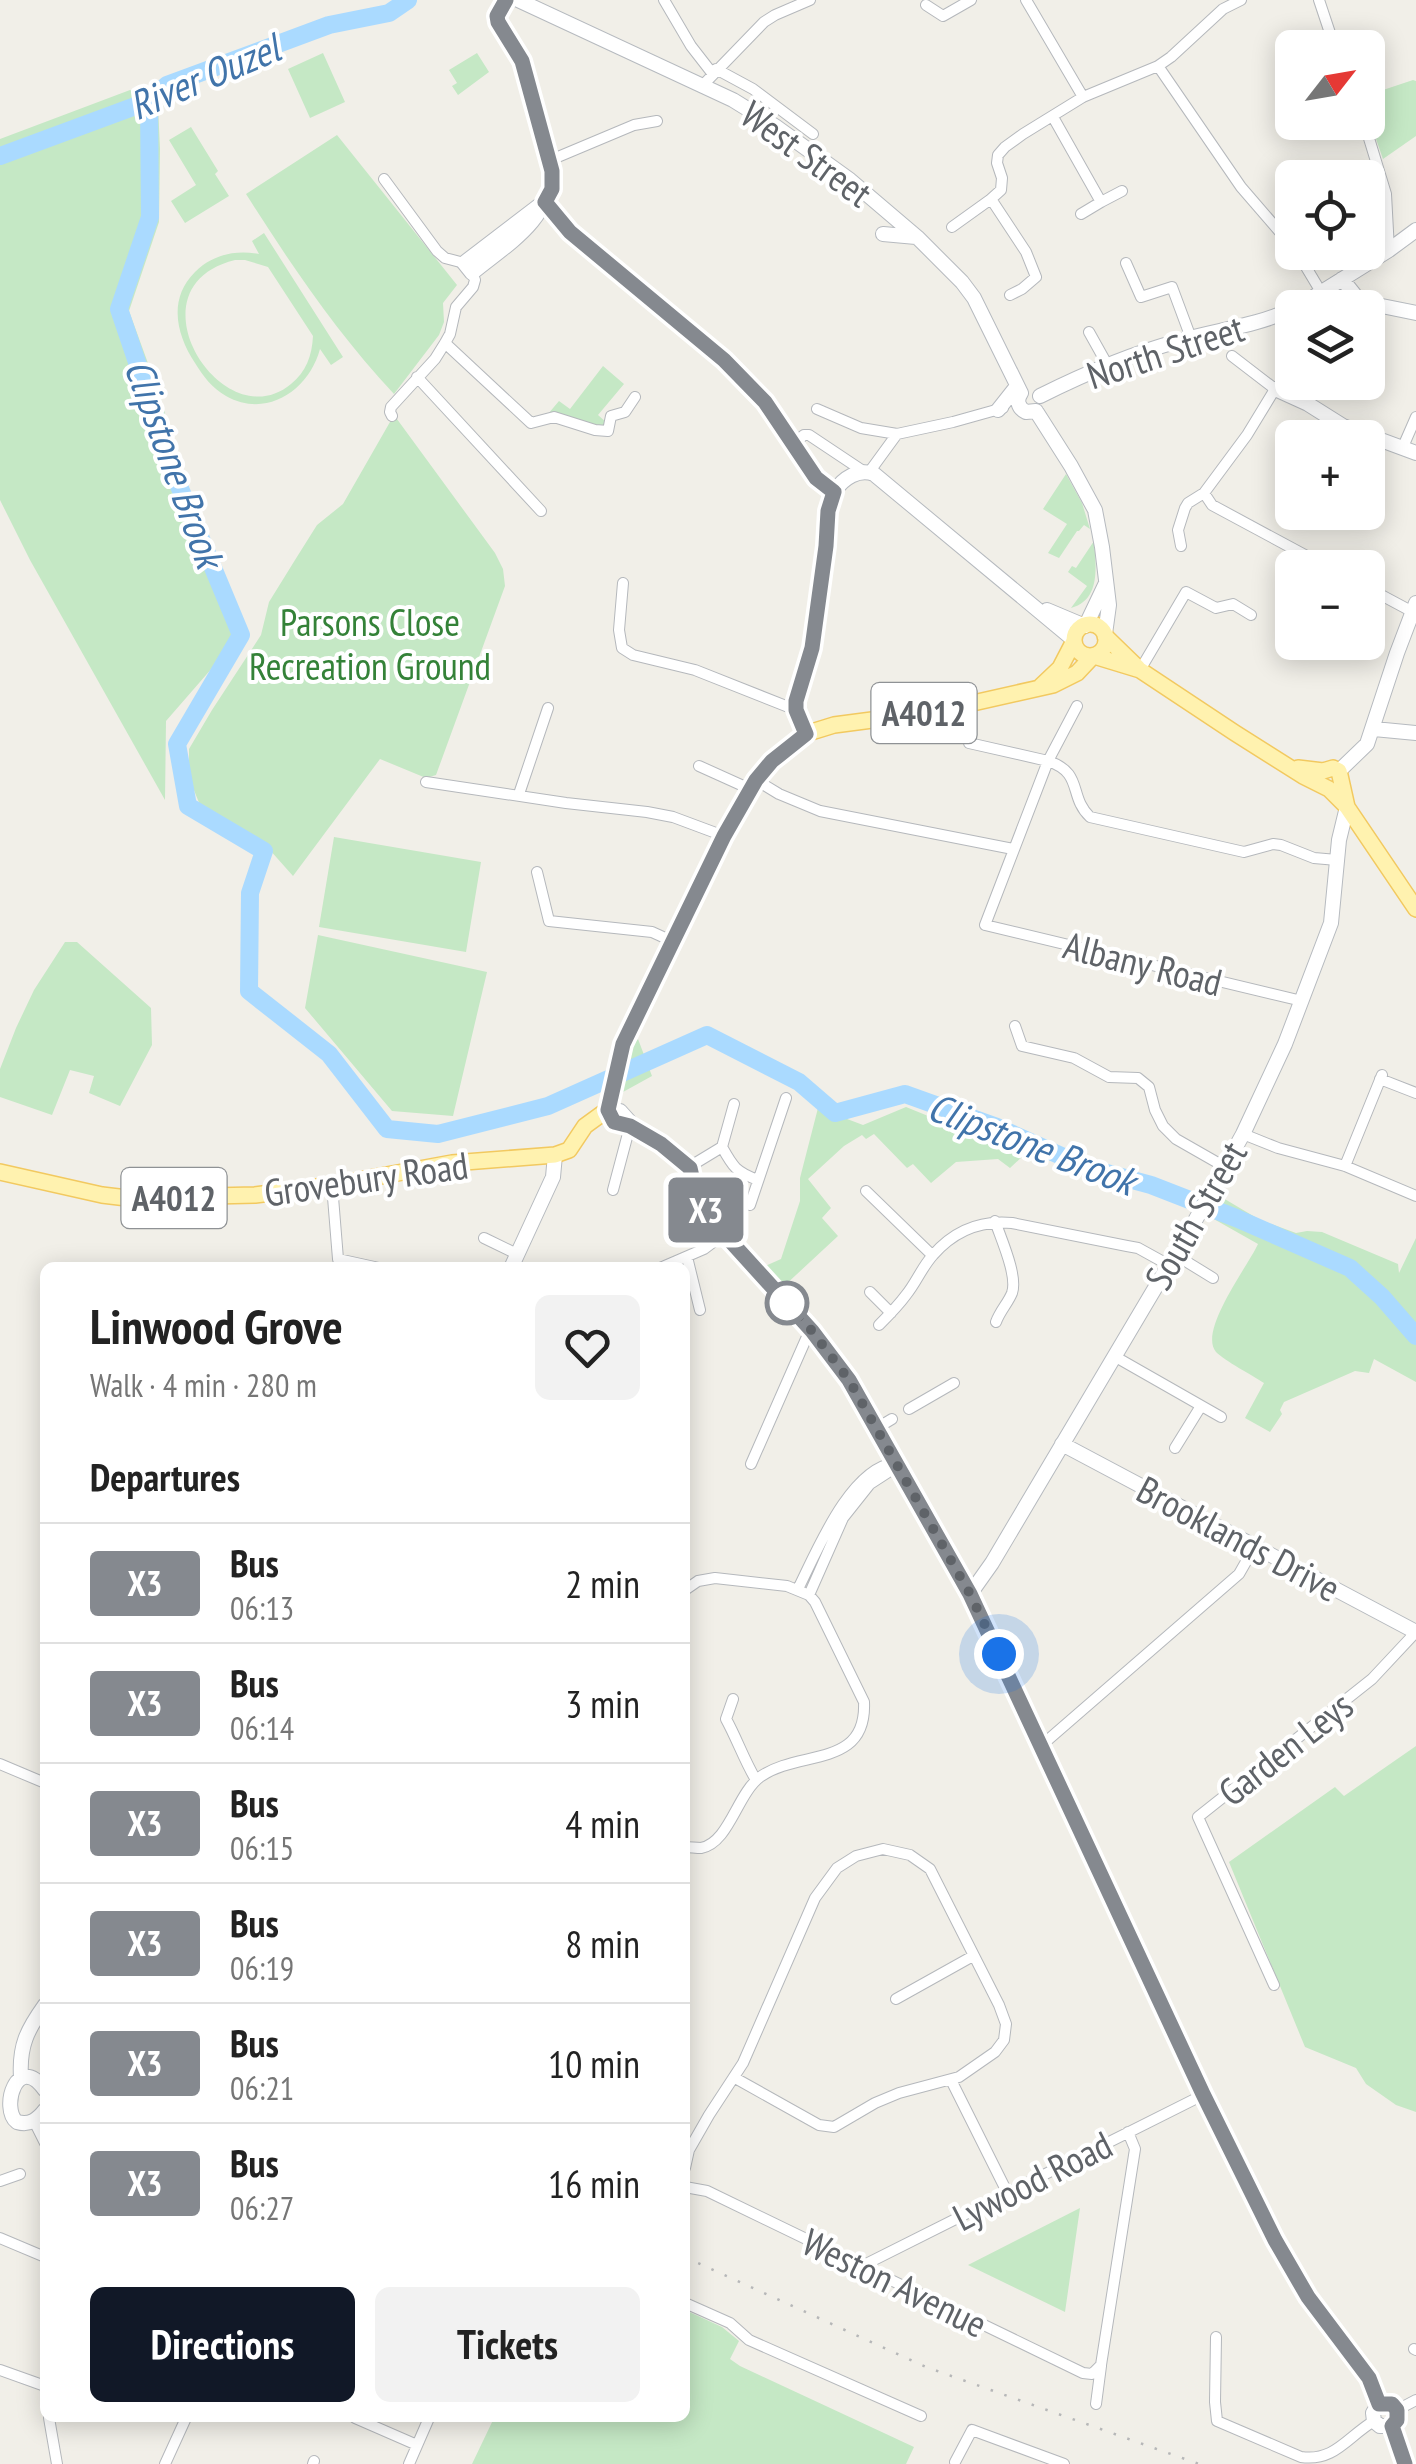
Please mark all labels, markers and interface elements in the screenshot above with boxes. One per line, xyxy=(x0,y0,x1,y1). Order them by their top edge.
water label: River Ouzel xyxy=(121,20,290,131)
north arrow xyxy=(1275,30,1385,140)
map controls xyxy=(1275,30,1385,660)
street label: West Street xyxy=(732,89,882,217)
button: locate xyxy=(1275,160,1385,270)
button: layers xyxy=(1275,290,1385,400)
street label: North Street xyxy=(1080,302,1250,399)
water label: Clipstone Brook xyxy=(113,352,238,578)
button: + xyxy=(1275,420,1385,530)
button: − xyxy=(1275,550,1385,660)
park label: Parsons Close Recreation Ground xyxy=(249,597,491,690)
road number: A4012 xyxy=(872,683,976,743)
street label: Albany Road xyxy=(1059,920,1227,1006)
water label: Clipstone Brook xyxy=(921,1080,1147,1208)
street label: South Street xyxy=(1133,1132,1257,1298)
street label: Grovebury Road xyxy=(261,1139,471,1217)
road number: A4012 xyxy=(121,1168,226,1228)
line badge: X3 xyxy=(661,1178,751,1242)
text: X3 xyxy=(688,1187,724,1233)
unlabelled marker xyxy=(766,1282,808,1324)
text: Linwood Grove xyxy=(90,1295,343,1357)
button: heart xyxy=(535,1295,640,1400)
text: Walk · 4 min · 280 m xyxy=(90,1364,317,1406)
text: Departures xyxy=(90,1452,240,1501)
street label: Brooklands Drive xyxy=(1129,1464,1349,1612)
text: Bus xyxy=(230,1538,279,1587)
text: 2 min xyxy=(565,1559,640,1608)
text: X3 xyxy=(127,1560,163,1606)
text: 06:13 xyxy=(230,1587,294,1629)
your location xyxy=(974,1629,1024,1679)
text: Bus xyxy=(230,1658,279,1707)
text: 3 min xyxy=(565,1679,640,1728)
text: X3 xyxy=(127,1680,163,1726)
street label: Garden Leys xyxy=(1208,1680,1362,1816)
text: 06:14 xyxy=(230,1707,294,1749)
text: Bus xyxy=(230,1778,279,1827)
text: 4 min xyxy=(565,1799,640,1848)
text: X3 xyxy=(127,1800,163,1846)
text: 06:15 xyxy=(230,1827,294,1869)
text: Bus xyxy=(230,1898,279,1947)
text: 8 min xyxy=(565,1919,640,1968)
text: X3 xyxy=(127,1920,163,1966)
text: 06:19 xyxy=(230,1947,294,1989)
text: Bus xyxy=(230,2018,279,2067)
text: 10 min xyxy=(548,2039,640,2088)
text: X3 xyxy=(127,2040,163,2086)
text: 06:21 xyxy=(230,2067,294,2109)
street label: Lywood Road xyxy=(944,2119,1120,2241)
text: Bus xyxy=(230,2138,279,2187)
text: 16 min xyxy=(548,2159,640,2208)
text: X3 xyxy=(127,2160,163,2206)
text: 06:27 xyxy=(230,2187,294,2229)
street label: Weston Avenue xyxy=(795,2216,995,2348)
button: Directions xyxy=(90,2287,355,2402)
button: Tickets xyxy=(375,2287,640,2402)

